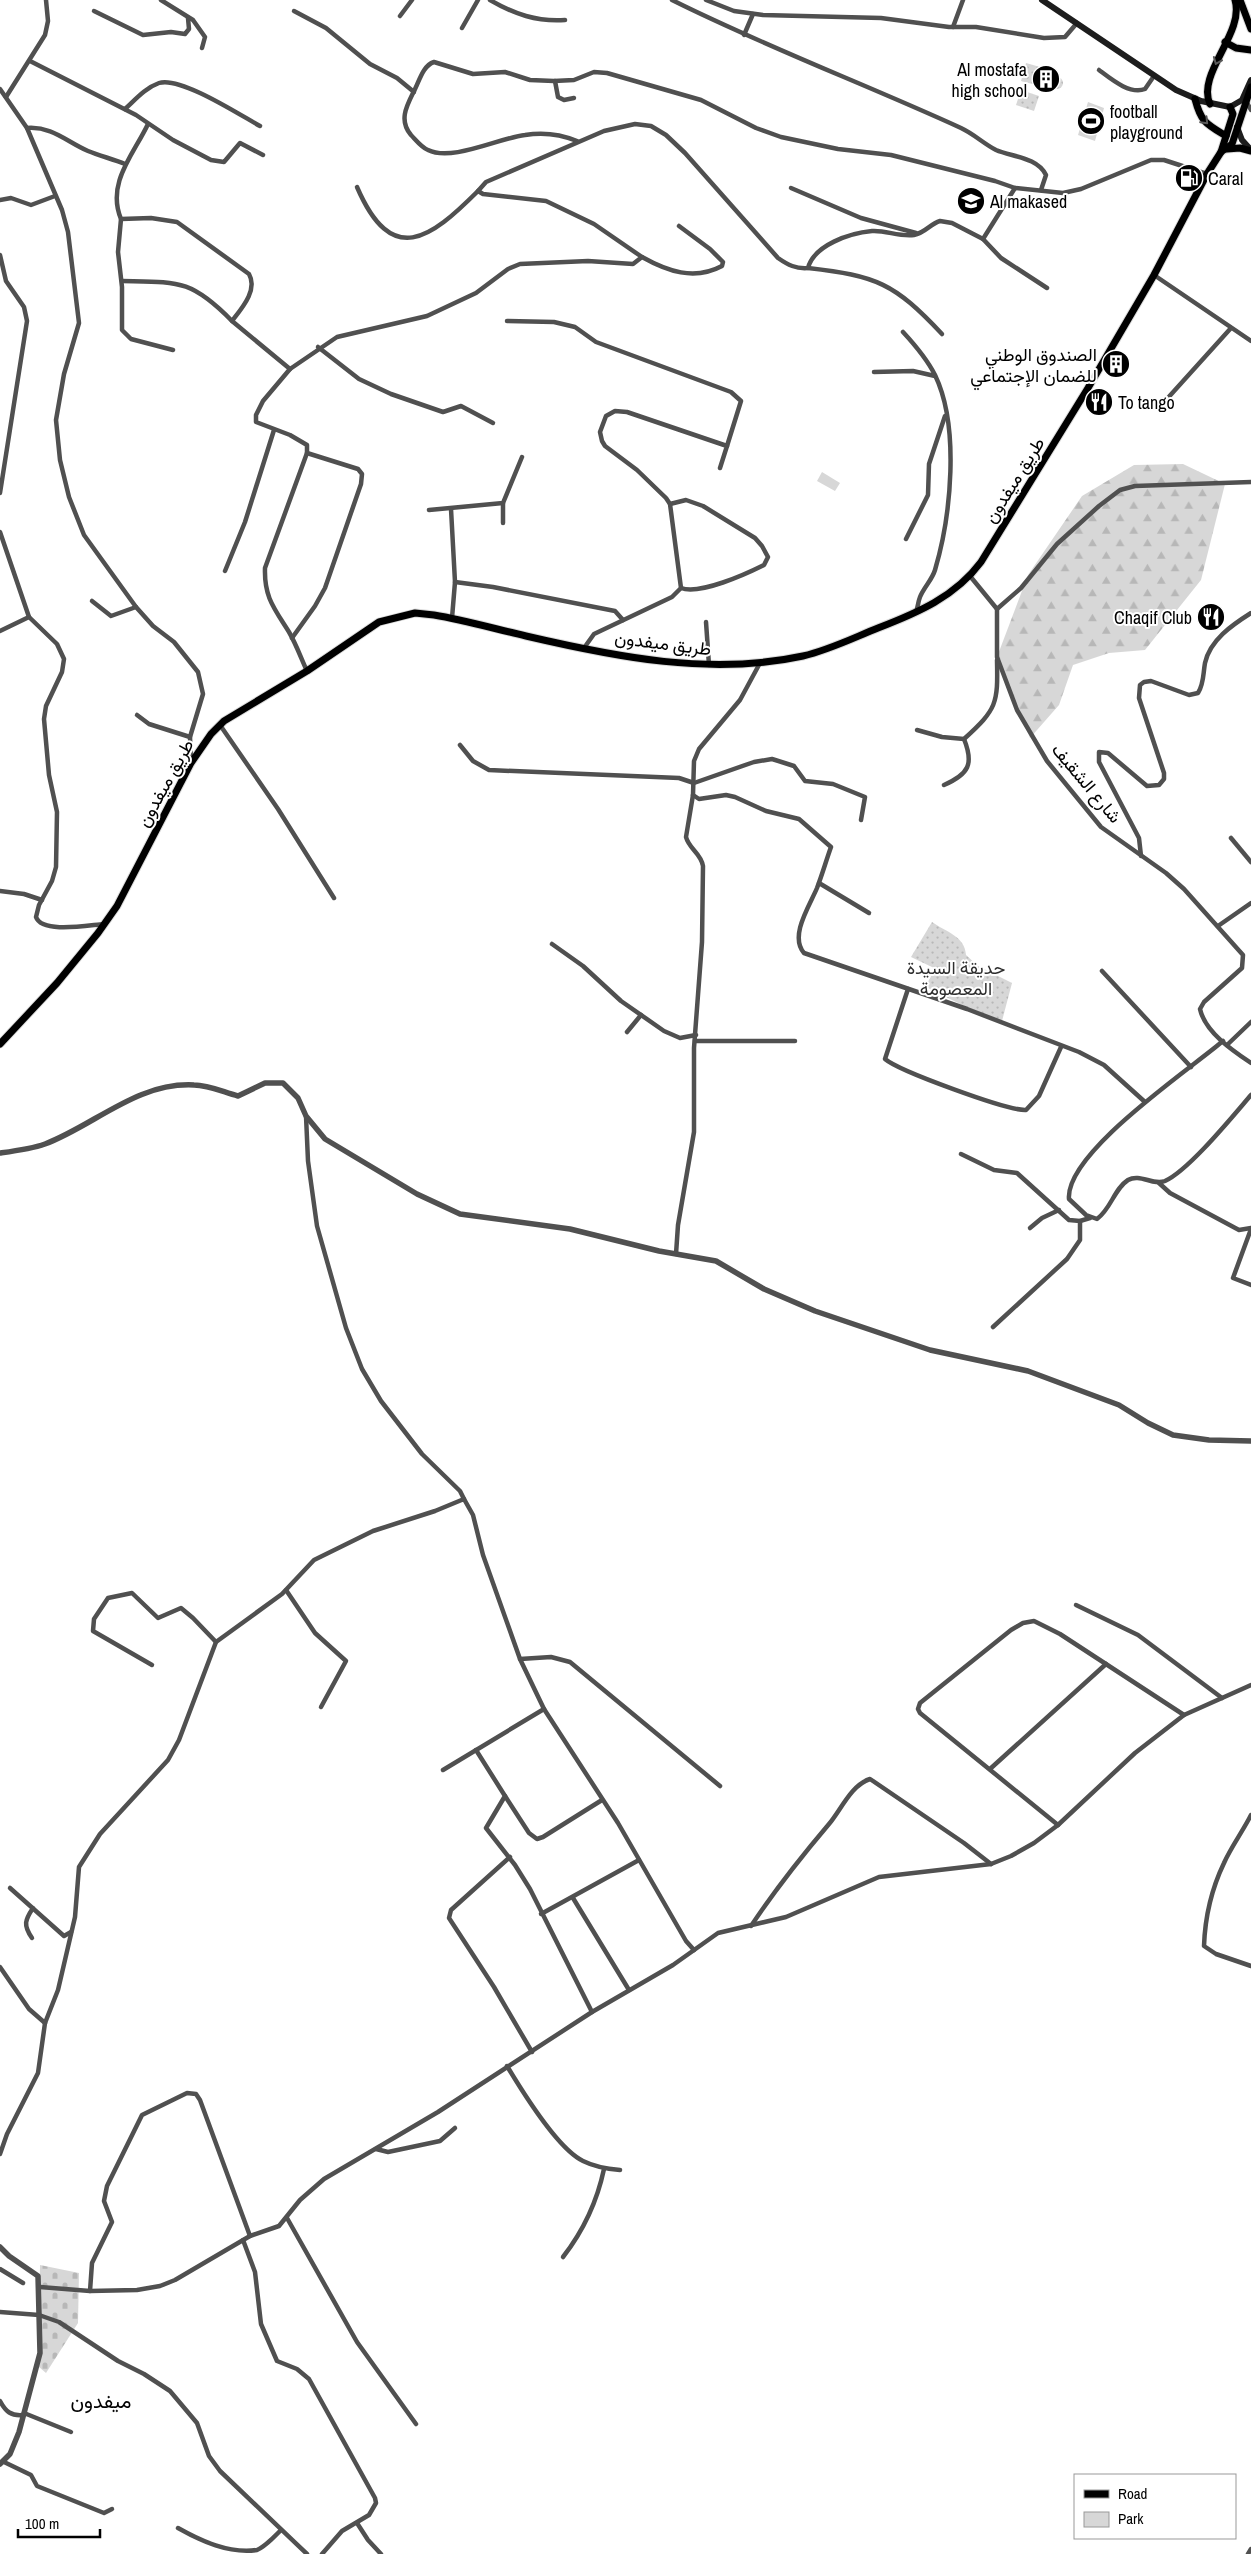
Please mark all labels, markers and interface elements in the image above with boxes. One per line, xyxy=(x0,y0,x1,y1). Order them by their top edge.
one-way arrow xyxy=(1213,56,1224,65)
place label: Al mostafa high school xyxy=(952,57,1027,103)
building icon: Al mostafa high school xyxy=(1031,64,1061,94)
place label: football playground xyxy=(1110,99,1183,145)
sports icon: football playground xyxy=(1076,106,1106,136)
one-way arrow xyxy=(1200,115,1209,124)
fuel station icon: Caral xyxy=(1174,163,1204,193)
place label: Caral xyxy=(1208,166,1243,191)
school or university icon: Al makased xyxy=(956,186,986,216)
place label: Al makased xyxy=(989,189,1067,214)
place label: الصندوق الوطني للضمان الإجتماعي xyxy=(970,342,1097,391)
building icon: الصندوق الوطني للضمان الإجتماعي xyxy=(1101,349,1131,379)
restaurant icon: To tango xyxy=(1084,387,1114,417)
place label: To tango xyxy=(1118,390,1175,415)
street label: طريق ميفدون xyxy=(978,432,1050,528)
restaurant icon: Chaqif Club xyxy=(1196,602,1226,632)
place label: Chaqif Club xyxy=(1114,605,1192,630)
street label: طريق ميفدون xyxy=(613,625,713,661)
street label: طريق ميفدون xyxy=(131,734,199,832)
street label: شارع الشقيف xyxy=(1046,738,1128,828)
park label: حديقة السيدة المعصومة xyxy=(907,955,1005,1001)
district label: ميفدون xyxy=(71,2387,131,2414)
legend xyxy=(1074,2474,1236,2539)
text: Road xyxy=(1118,2483,1147,2504)
scale bar xyxy=(18,2506,100,2538)
text: Park xyxy=(1118,2508,1144,2529)
text: 100 m xyxy=(25,2513,59,2534)

